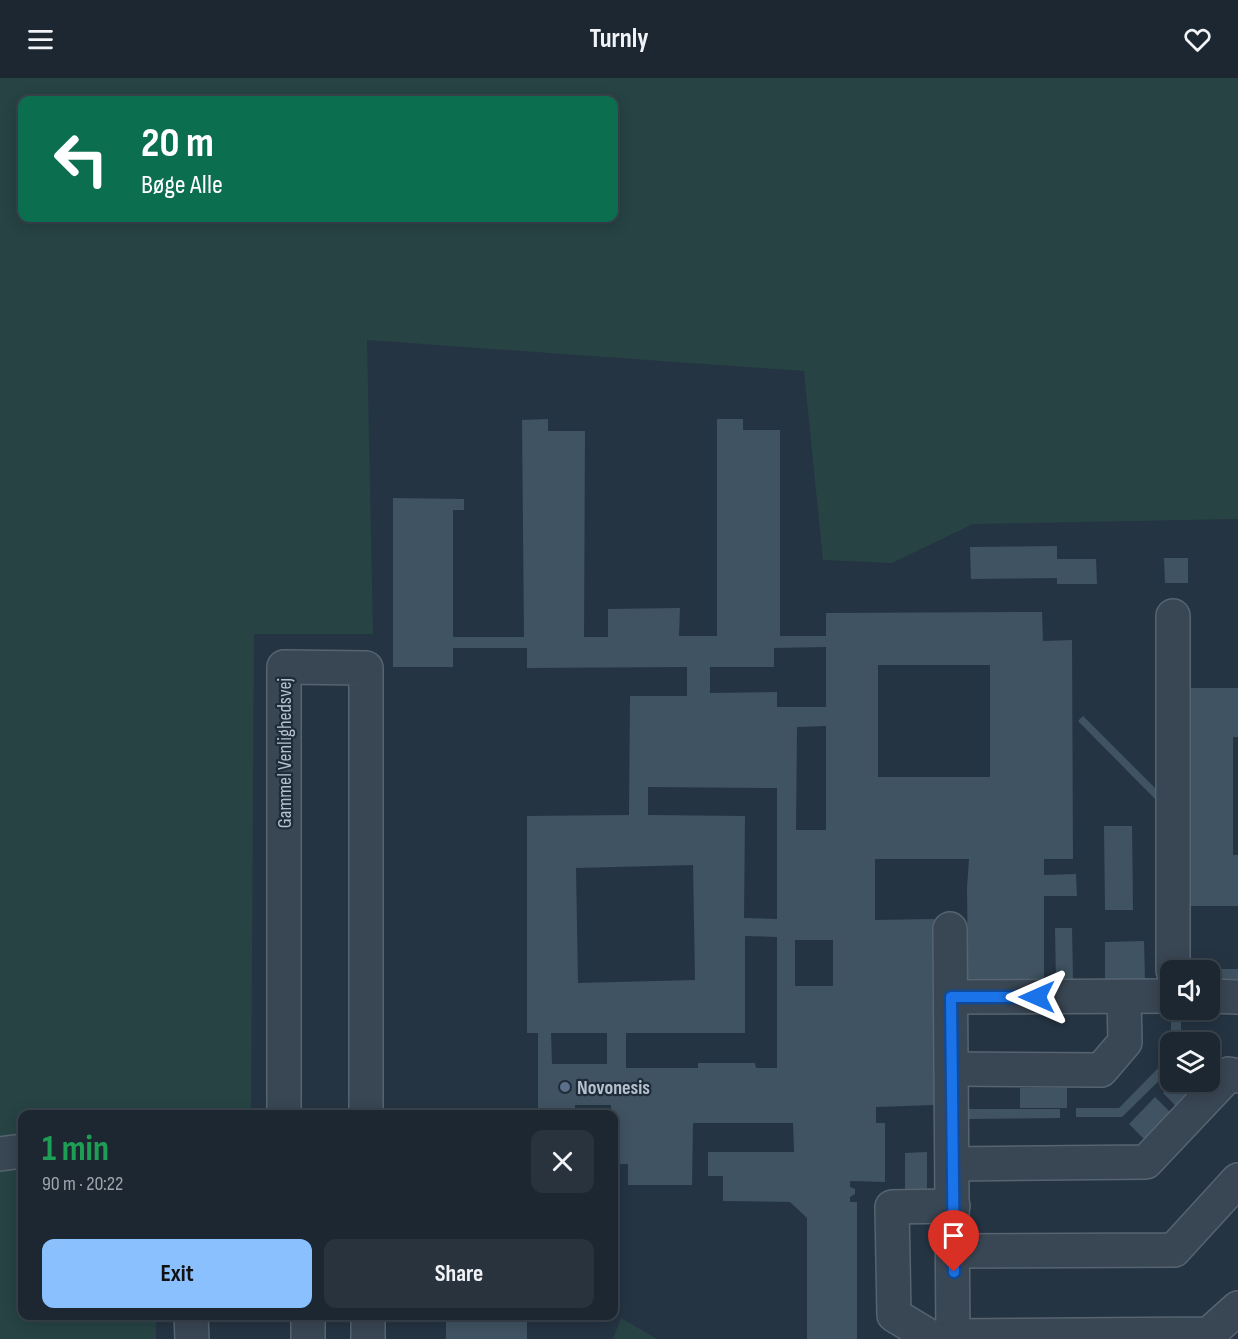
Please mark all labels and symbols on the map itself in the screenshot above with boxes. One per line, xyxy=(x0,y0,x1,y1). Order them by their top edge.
street label: Gammel Venlighedsvej xyxy=(273,678,297,828)
position arrow xyxy=(1005,965,1069,1029)
place label: Novonesis xyxy=(577,1076,650,1100)
marker: Novonesis xyxy=(558,1080,572,1094)
pin xyxy=(928,1210,979,1272)

